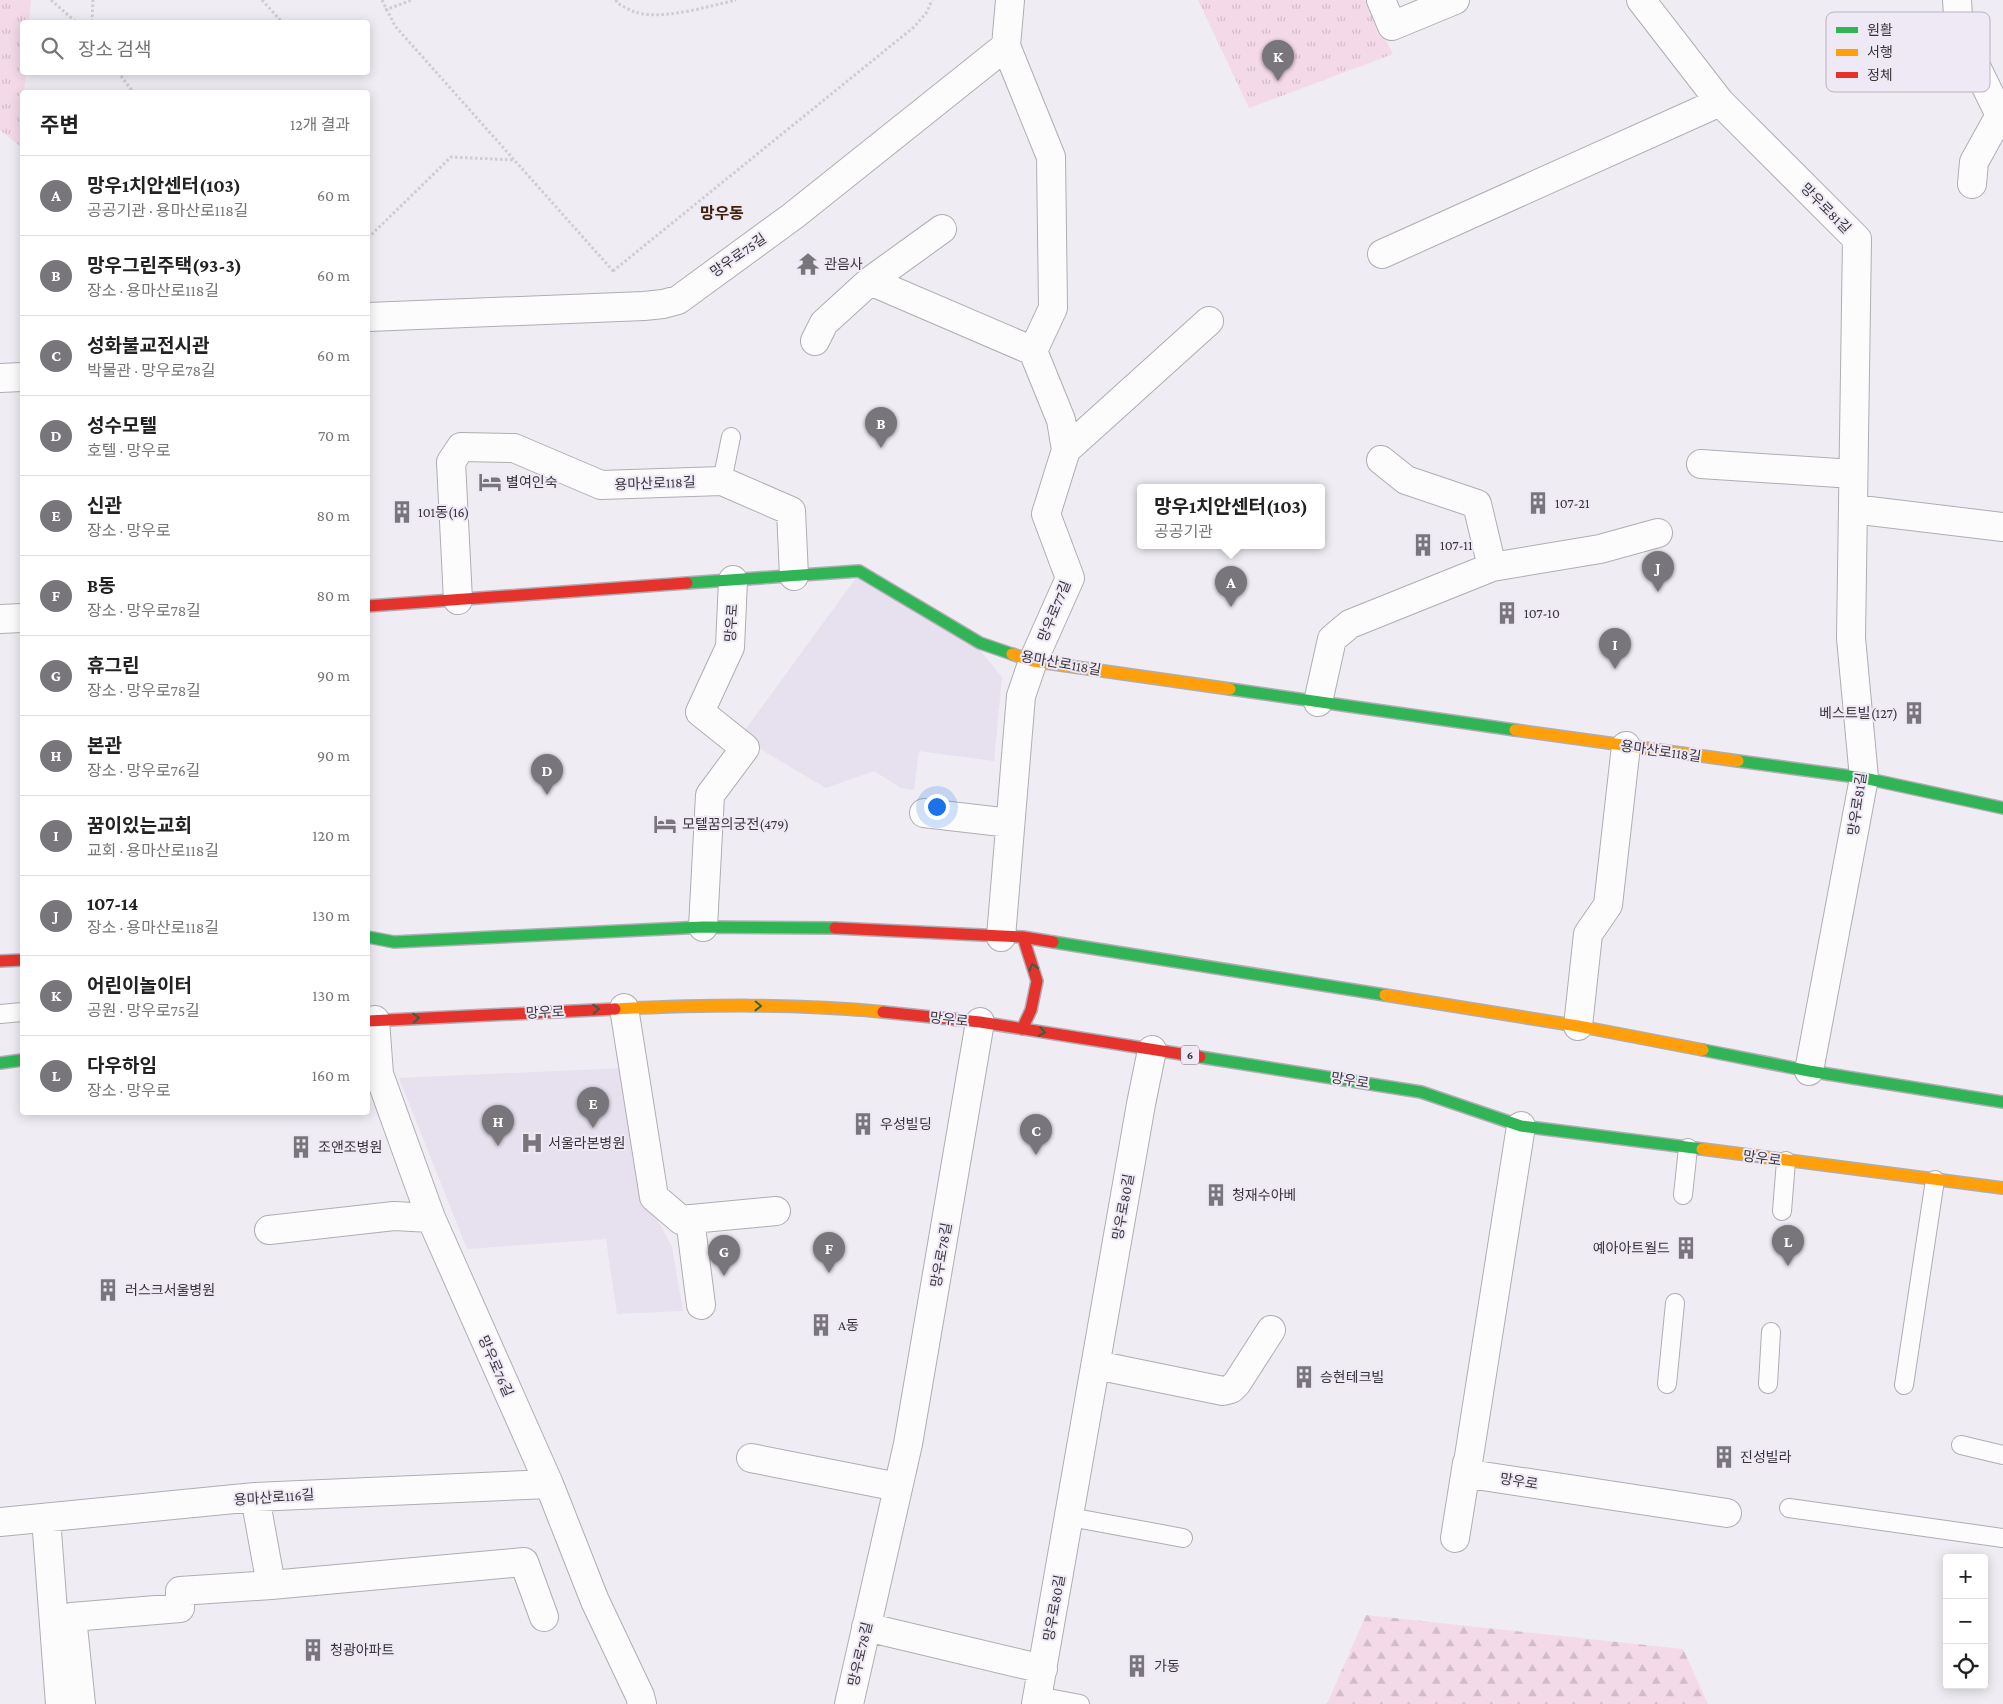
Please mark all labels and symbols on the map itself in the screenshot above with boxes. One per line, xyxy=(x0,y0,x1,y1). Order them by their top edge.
legend xyxy=(1826,12,1990,92)
text: 원활 xyxy=(1867,22,1893,38)
pin: K xyxy=(1262,40,1294,81)
text: 서행 xyxy=(1867,44,1893,60)
text: 정체 xyxy=(1867,67,1893,83)
street label: 망우로81길 xyxy=(1798,180,1854,236)
district label: 망우동 xyxy=(700,205,744,222)
street label: 망우로75길 xyxy=(707,230,769,280)
temple icon: 관음사 xyxy=(795,251,821,277)
place label: 관음사 xyxy=(824,256,863,272)
pin: B xyxy=(865,407,897,448)
hotel icon: 별여인숙 xyxy=(477,469,503,495)
place label: 별여인숙 xyxy=(506,474,558,490)
street label: 용마산로118길 xyxy=(614,474,696,492)
building icon: 107-21 xyxy=(1525,490,1551,516)
place label: 107-21 xyxy=(1555,495,1590,511)
building icon: 101동(16) xyxy=(389,499,415,525)
place label: 101동(16) xyxy=(418,504,470,521)
building icon: 107-11 xyxy=(1410,532,1436,558)
place label: 107-11 xyxy=(1440,537,1473,553)
pin: J xyxy=(1642,551,1674,592)
pin: A xyxy=(1215,566,1247,607)
street label: 망우로77길 xyxy=(1035,578,1073,644)
building icon: 107-10 xyxy=(1494,600,1520,626)
street label: 망우로 xyxy=(722,603,740,643)
place label: 107-10 xyxy=(1524,605,1560,621)
pin: I xyxy=(1599,628,1631,669)
street label: 용마산로118길 xyxy=(1020,648,1102,678)
building icon: 베스트빌(127) xyxy=(1901,700,1927,726)
place label: 베스트빌(127) xyxy=(1819,705,1898,722)
street label: 용마산로118길 xyxy=(1620,737,1702,765)
pin: D xyxy=(531,754,563,795)
street label: 망우로81길 xyxy=(1845,771,1869,837)
your location xyxy=(924,794,950,820)
hotel icon: 모텔꿈의궁전(479) xyxy=(652,811,678,837)
place label: 모텔꿈의궁전(479) xyxy=(682,816,789,833)
one-way arrow xyxy=(1028,963,1038,971)
one-way arrow xyxy=(755,1001,763,1011)
street label: 망우로 xyxy=(525,1003,565,1021)
one-way arrow xyxy=(592,1004,600,1015)
street label: 망우로 xyxy=(929,1009,969,1029)
one-way arrow xyxy=(412,1013,420,1024)
one-way arrow xyxy=(1037,1026,1046,1036)
road number: 6 xyxy=(1181,1046,1199,1064)
street label: 망우로 xyxy=(1330,1069,1370,1091)
pin: E xyxy=(577,1087,609,1128)
pin: H xyxy=(482,1105,514,1146)
building icon: 우성빌딩 xyxy=(850,1111,876,1137)
pin: C xyxy=(1020,1114,1052,1155)
place label: 우성빌딩 xyxy=(880,1116,932,1132)
hospital icon: 서울라본병원 xyxy=(519,1130,545,1156)
building icon: 조앤조병원 xyxy=(288,1134,314,1160)
place label: 서울라본병원 xyxy=(548,1135,625,1151)
place label: 조앤조병원 xyxy=(318,1139,382,1155)
street label: 망우로 xyxy=(1742,1147,1782,1169)
street label: 망우로80길 xyxy=(1109,1173,1137,1241)
building icon: 청재수아베 xyxy=(1203,1182,1229,1208)
place label: 청재수아베 xyxy=(1232,1187,1296,1203)
street label: 망우로78길 xyxy=(927,1221,955,1289)
pin: L xyxy=(1772,1225,1804,1266)
pin: F xyxy=(813,1232,845,1273)
pin: G xyxy=(708,1235,740,1276)
building icon: 예아아트월드 xyxy=(1673,1235,1699,1261)
place label: 예아아트월드 xyxy=(1593,1240,1670,1256)
building icon: 러스크서울병원 xyxy=(95,1277,121,1303)
place label: 러스크서울병원 xyxy=(125,1282,215,1298)
building icon: A동 xyxy=(808,1312,834,1338)
place label: A동 xyxy=(838,1317,859,1333)
street label: 망우로76길 xyxy=(475,1333,517,1399)
building icon: 승현테크빌 xyxy=(1291,1364,1317,1390)
place label: 승현테크빌 xyxy=(1320,1369,1384,1385)
building icon: 진성빌라 xyxy=(1711,1444,1737,1470)
place label: 진성빌라 xyxy=(1740,1449,1792,1465)
street label: 망우로 xyxy=(1499,1470,1539,1492)
street label: 용마산로116길 xyxy=(233,1486,315,1508)
street label: 망우로80길 xyxy=(1040,1574,1068,1642)
street label: 망우로78길 xyxy=(845,1620,875,1688)
building icon: 청광아파트 xyxy=(300,1637,326,1663)
place label: 청광아파트 xyxy=(330,1642,395,1658)
building icon: 가동 xyxy=(1124,1653,1150,1679)
place label: 가동 xyxy=(1154,1658,1180,1674)

